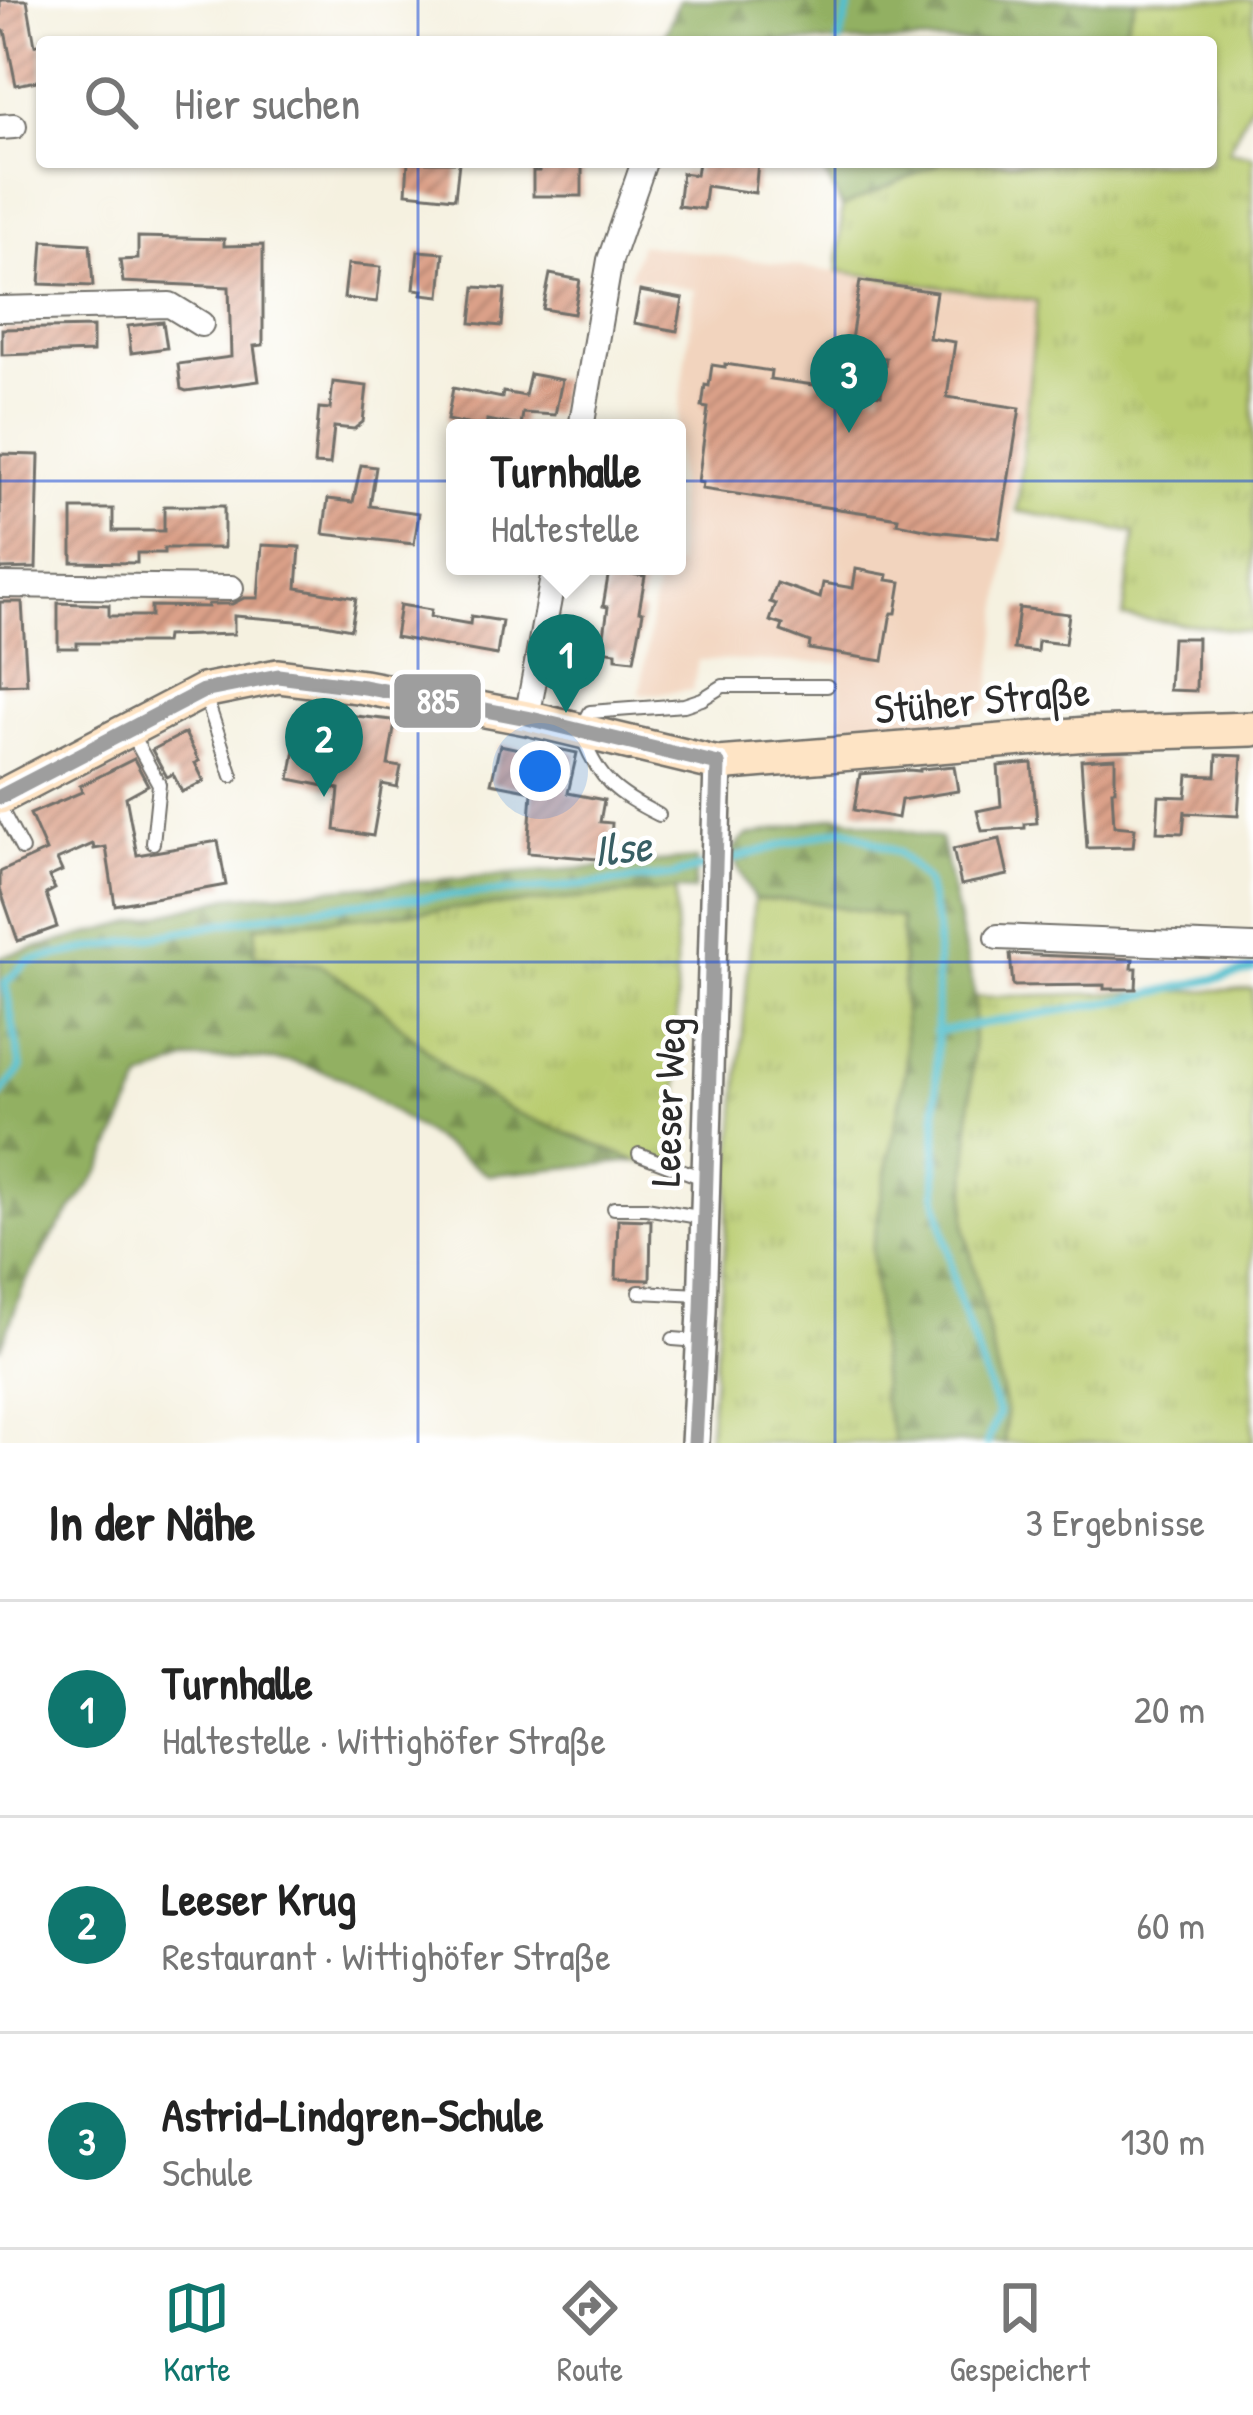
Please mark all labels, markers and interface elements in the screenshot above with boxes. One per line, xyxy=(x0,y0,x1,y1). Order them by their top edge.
search box xyxy=(36,36,1217,168)
icon: search xyxy=(78,69,144,135)
text: Hier suchen xyxy=(174,72,361,133)
pin: 3 xyxy=(810,334,888,433)
popup xyxy=(446,419,686,575)
text: Turnhalle xyxy=(491,440,641,501)
text: Haltestelle xyxy=(491,501,640,554)
pin: 1 xyxy=(527,614,605,713)
street label: Stüher Straße xyxy=(872,661,1092,737)
line badge: 885 xyxy=(392,672,483,730)
text: 885 xyxy=(417,679,459,723)
pin: 2 xyxy=(285,698,363,797)
your location xyxy=(510,741,570,801)
water label: Ilse xyxy=(590,813,656,880)
street label: Leeser Weg xyxy=(636,1017,698,1187)
text: In der Nähe xyxy=(48,1487,255,1556)
text: 3 Ergebnisse xyxy=(1025,1495,1205,1548)
text: Turnhalle xyxy=(162,1652,313,1713)
text: 1 xyxy=(80,1682,94,1735)
text: 20 m xyxy=(1134,1682,1205,1735)
text: Haltestelle · Wittighöfer Straße xyxy=(162,1713,606,1766)
text: Leeser Krug xyxy=(162,1868,356,1929)
text: 2 xyxy=(78,1898,96,1951)
text: 60 m xyxy=(1136,1898,1205,1951)
text: Restaurant · Wittighöfer Straße xyxy=(162,1929,611,1982)
text: Astrid-Lindgren-Schule xyxy=(162,2084,543,2145)
text: 3 xyxy=(78,2114,96,2167)
text: 130 m xyxy=(1120,2114,1205,2167)
text: Schule xyxy=(162,2145,253,2198)
tab: Karte xyxy=(163,2275,231,2391)
tab: Route xyxy=(557,2275,623,2391)
tab: Gespeichert xyxy=(950,2275,1090,2391)

